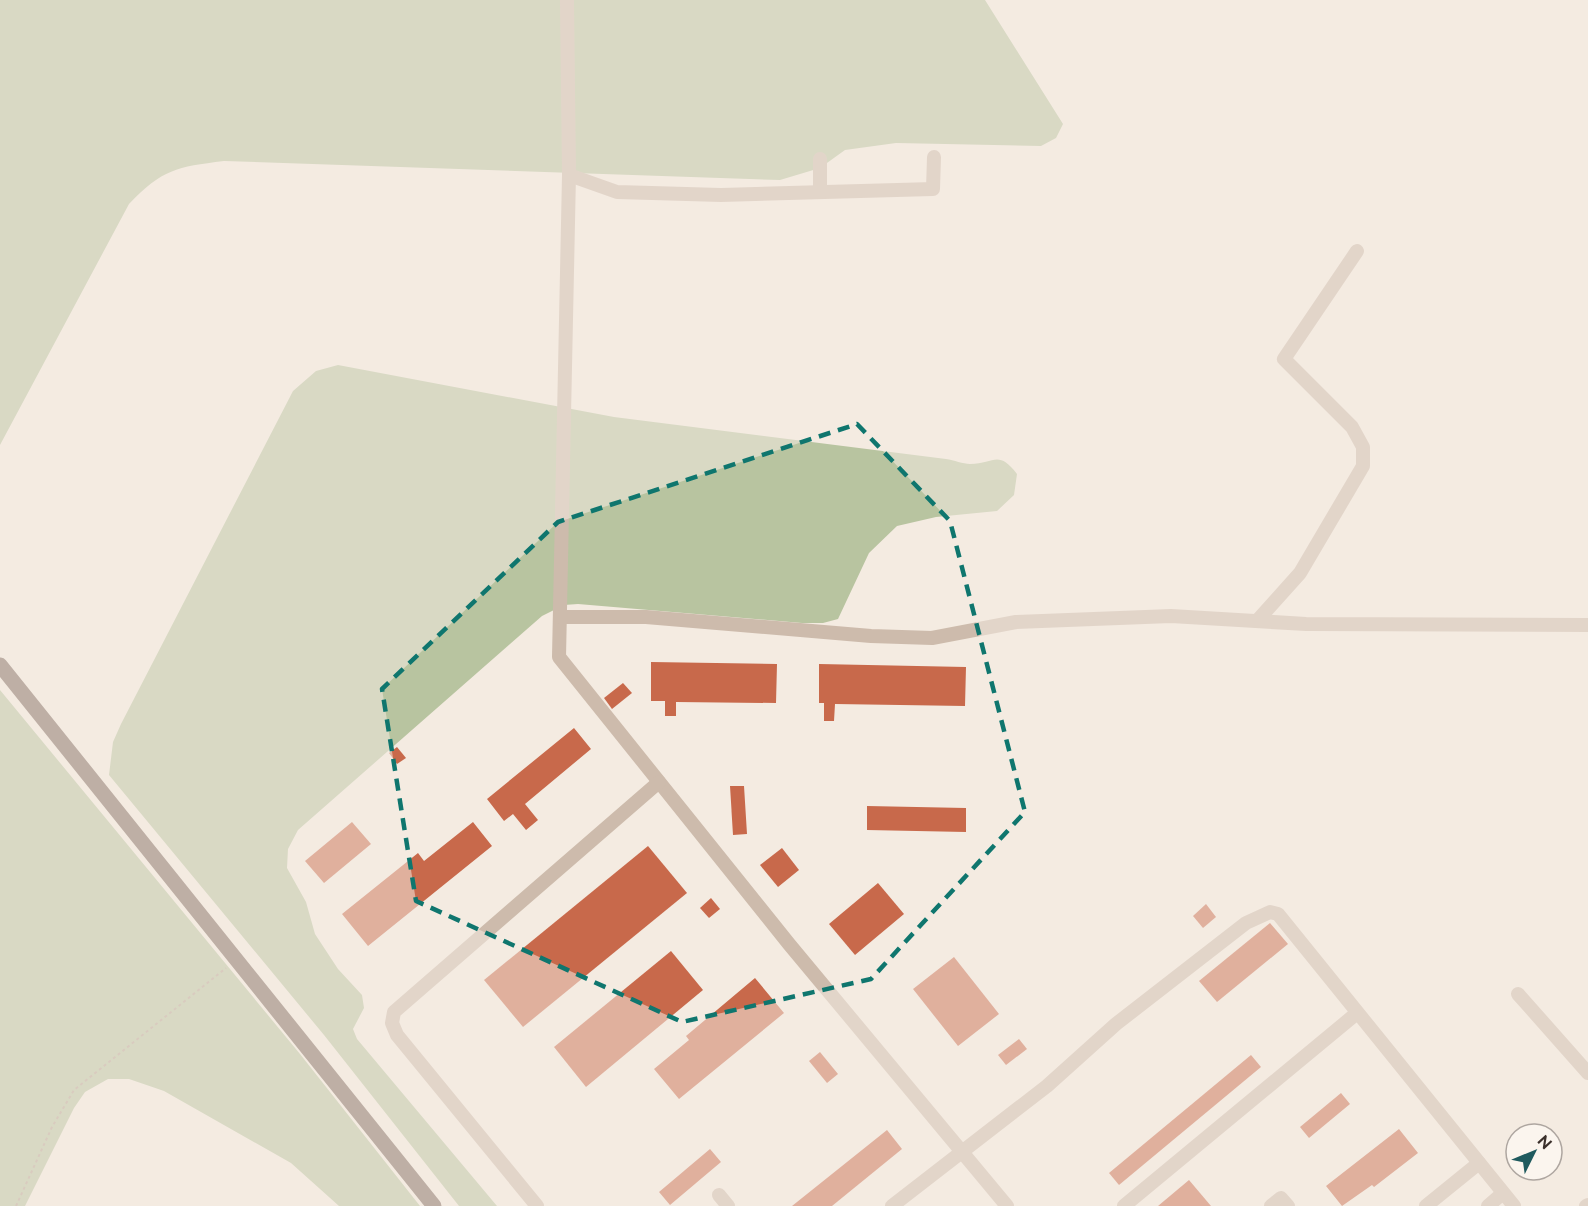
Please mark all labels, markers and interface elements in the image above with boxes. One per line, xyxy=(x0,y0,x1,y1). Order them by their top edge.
north arrow xyxy=(1504,1122,1564,1182)
text: N xyxy=(1533,1131,1556,1153)

